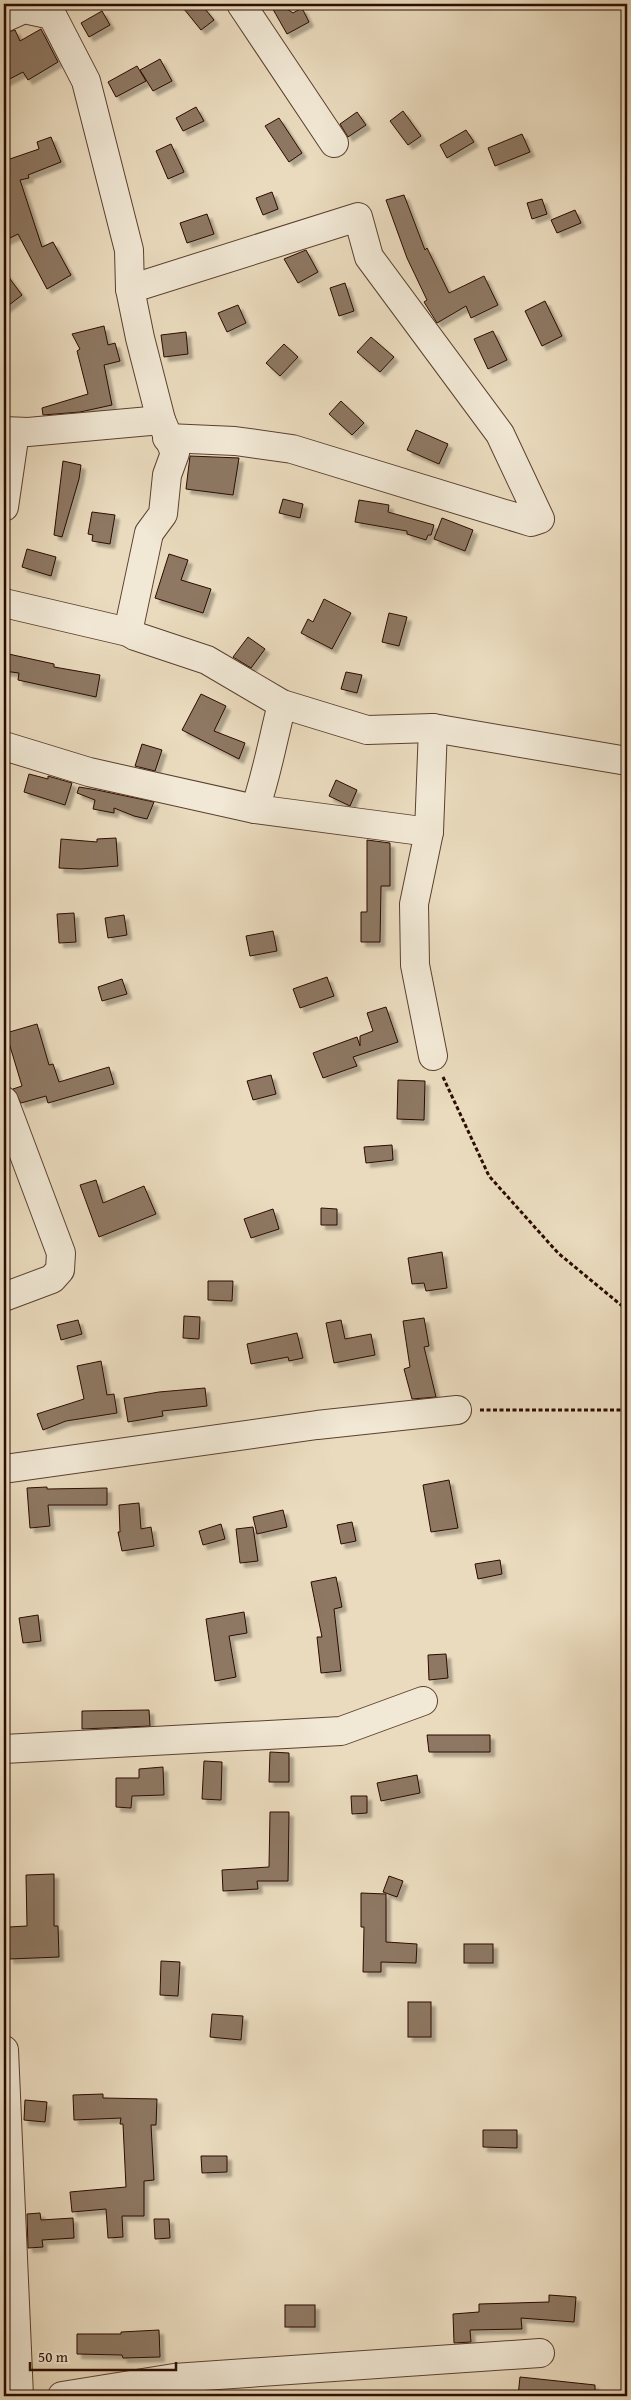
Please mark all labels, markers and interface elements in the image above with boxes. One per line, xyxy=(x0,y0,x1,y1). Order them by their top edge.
scale bar xyxy=(30,2340,176,2372)
text: 50 m xyxy=(38,2346,69,2367)

